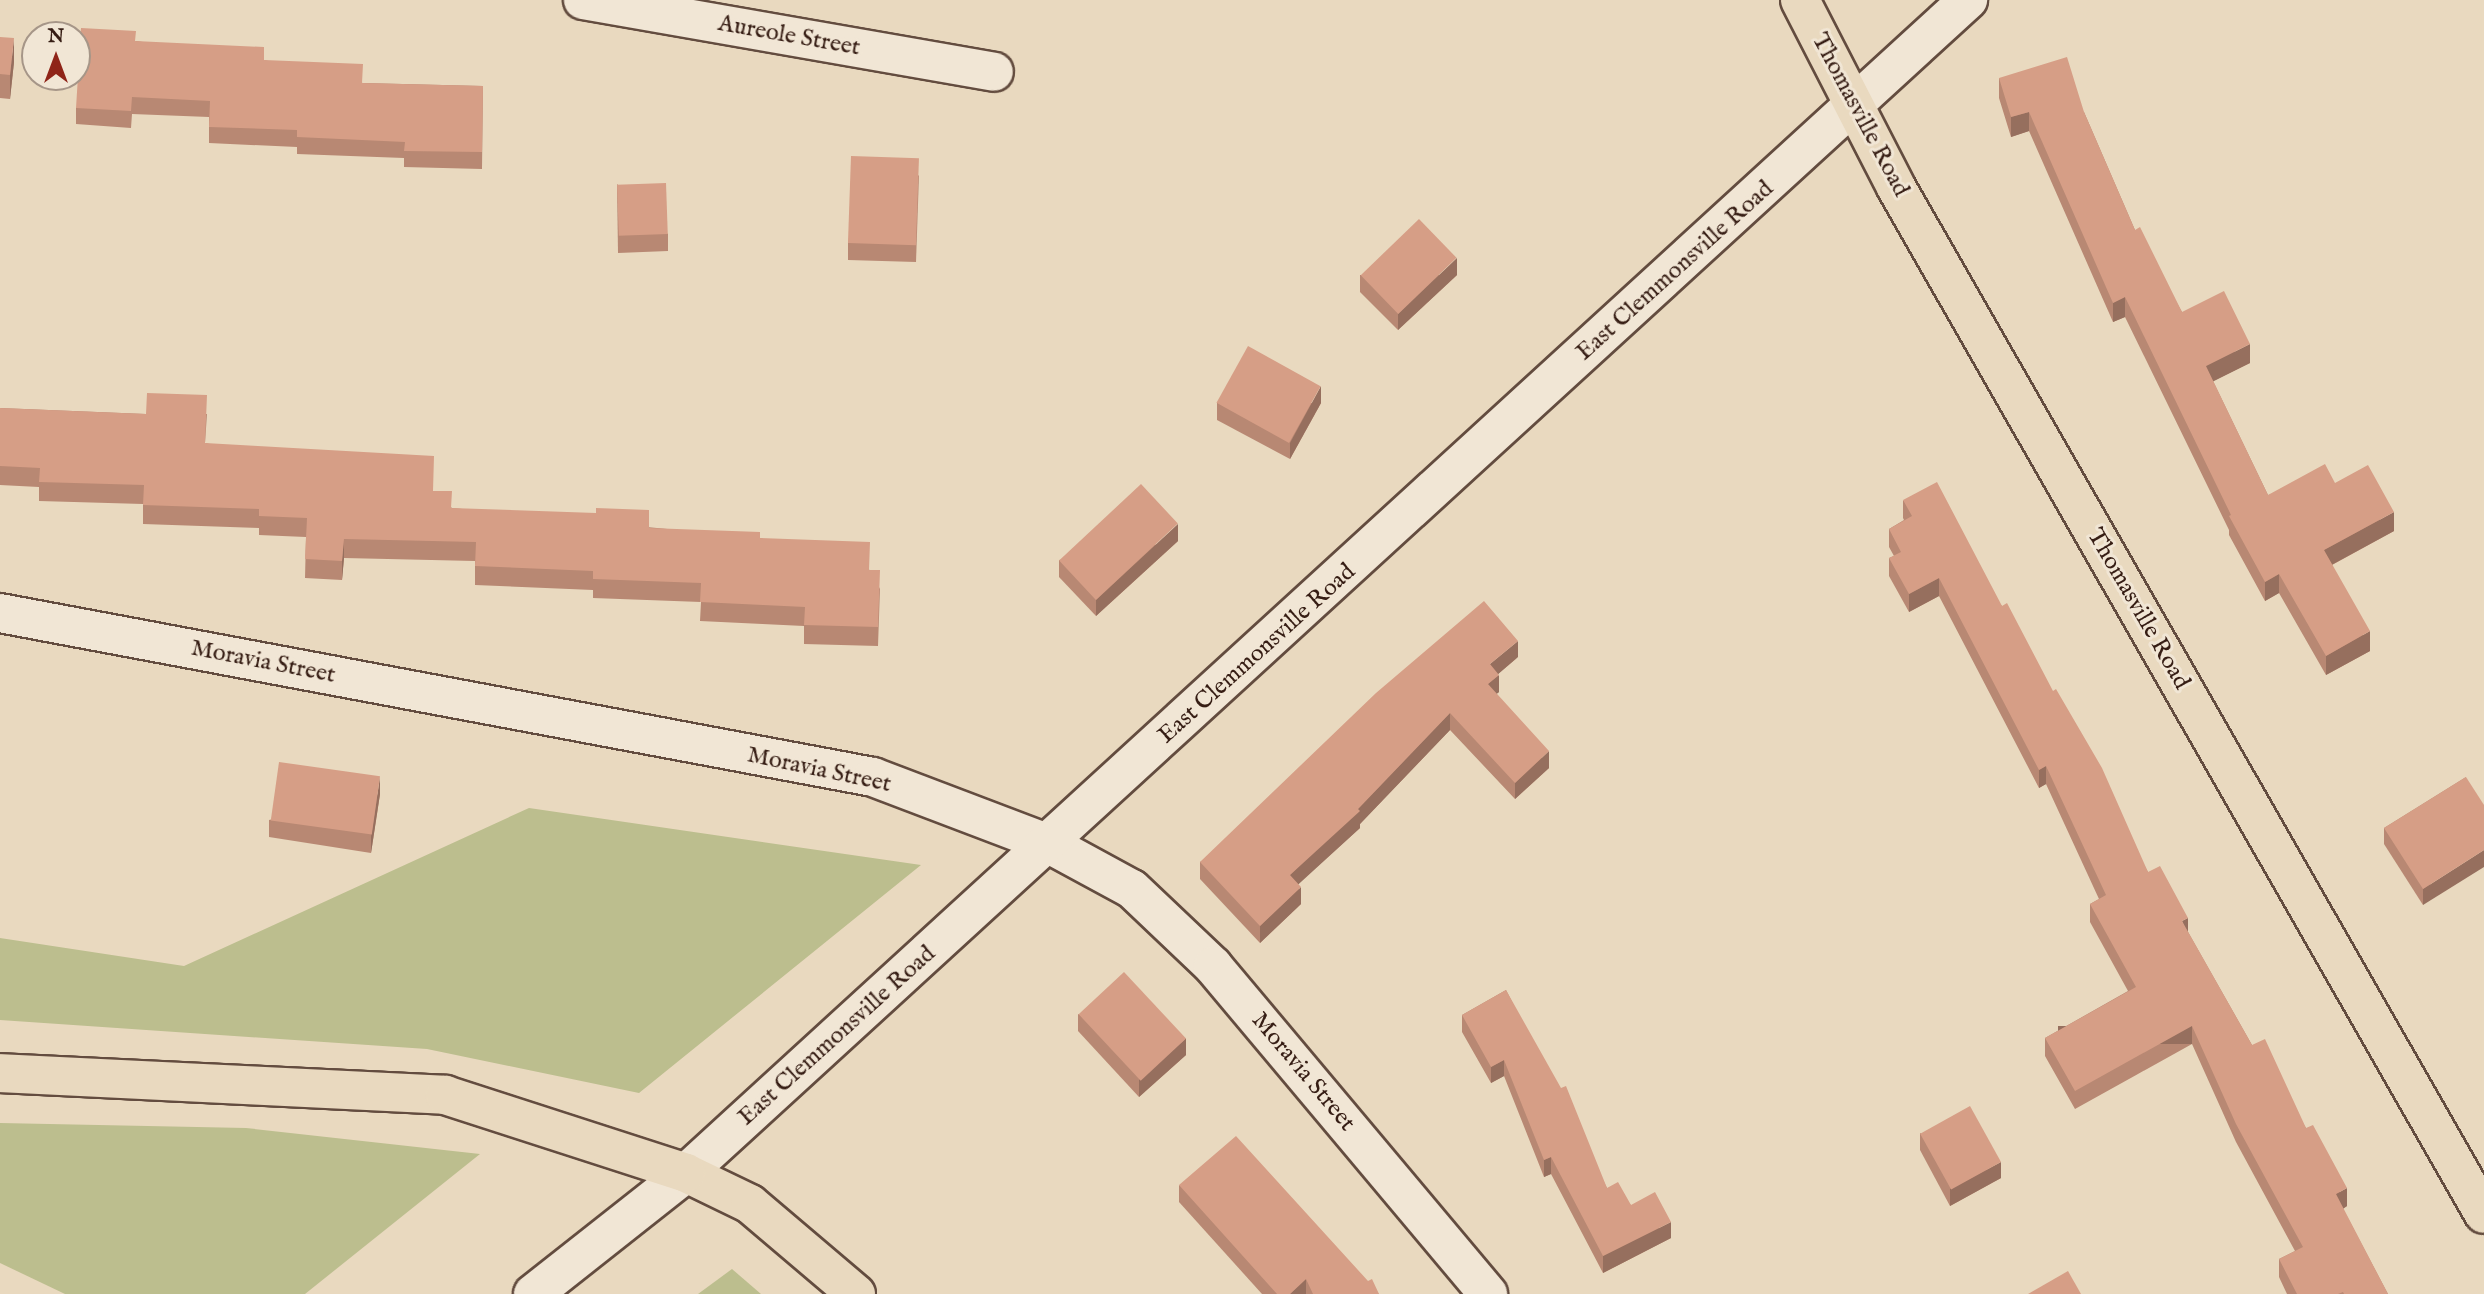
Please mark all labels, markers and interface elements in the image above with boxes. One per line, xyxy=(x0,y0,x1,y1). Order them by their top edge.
street label: Aureole Street xyxy=(716,9,862,63)
north arrow xyxy=(21,21,91,91)
text: N xyxy=(48,25,64,49)
street label: Thomasville Road xyxy=(1805,28,1915,202)
street label: East Clemmonsville Road xyxy=(1571,175,1779,367)
street label: Thomasville Road xyxy=(2080,523,2196,695)
street label: East Clemmonsville Road xyxy=(1153,558,1361,750)
street label: Moravia Street xyxy=(188,634,338,690)
street label: Moravia Street xyxy=(744,741,894,799)
street label: East Clemmonsville Road xyxy=(733,940,941,1132)
street label: Moravia Street xyxy=(1245,1007,1361,1137)

